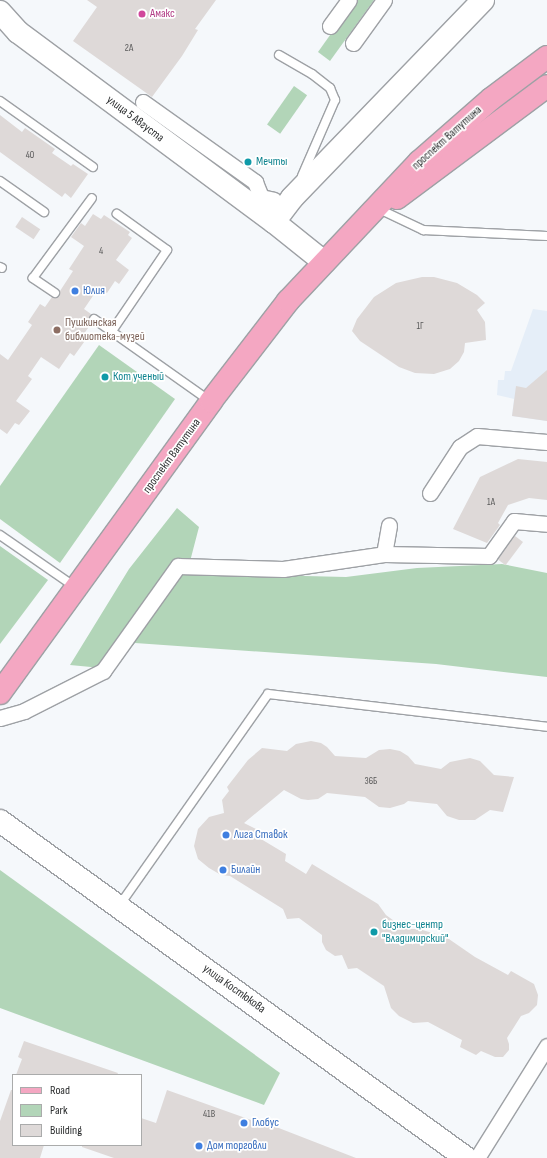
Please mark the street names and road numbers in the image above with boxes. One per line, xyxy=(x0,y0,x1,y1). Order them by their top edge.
street label: улица 5 Августа xyxy=(103,93,167,145)
street label: проспект Ватутина xyxy=(409,103,485,173)
street label: проспект Ватутина xyxy=(140,416,204,496)
street label: улица Костюкова xyxy=(200,961,268,1017)

